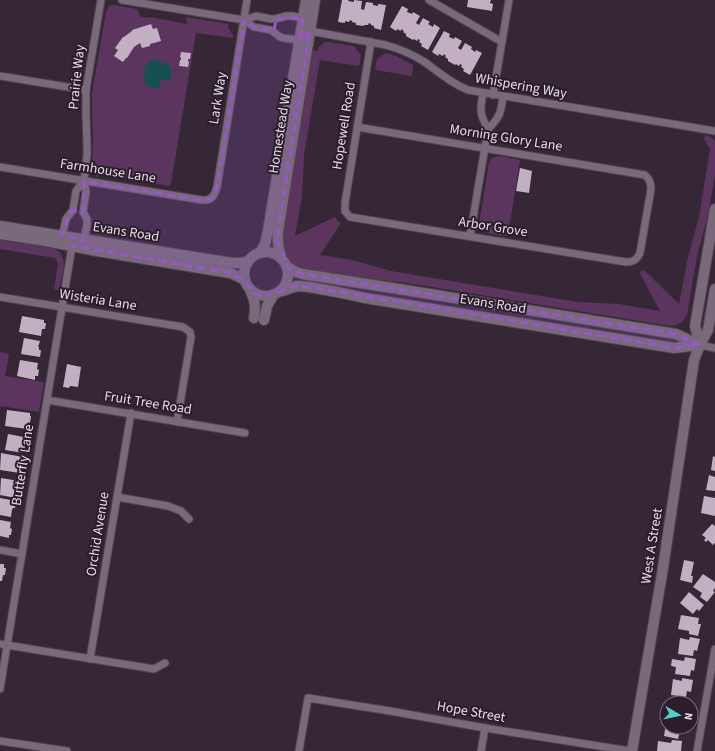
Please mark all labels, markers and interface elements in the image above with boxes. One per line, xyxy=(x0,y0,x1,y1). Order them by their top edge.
street label: Prairie Way xyxy=(64,43,90,111)
street label: Whispering Way xyxy=(474,68,569,104)
street label: Lark Way xyxy=(204,70,232,126)
street label: Homestead Way xyxy=(264,78,298,175)
street label: Hopewell Road xyxy=(327,81,361,171)
street label: Morning Glory Lane xyxy=(448,119,564,157)
street label: Farmhouse Lane xyxy=(59,154,157,188)
street label: Arbor Grove xyxy=(457,212,529,242)
street label: Evans Road xyxy=(91,217,161,247)
street label: Wisteria Lane xyxy=(58,284,138,316)
street label: Evans Road xyxy=(458,289,528,319)
street label: Fruit Tree Road xyxy=(103,386,193,420)
street label: Butterfly Lane xyxy=(7,423,39,507)
street label: Orchid Avenue xyxy=(81,490,115,578)
street label: West A Street xyxy=(636,506,668,585)
north arrow xyxy=(659,695,699,735)
street label: Hope Street xyxy=(435,696,507,728)
text: N xyxy=(680,712,696,721)

